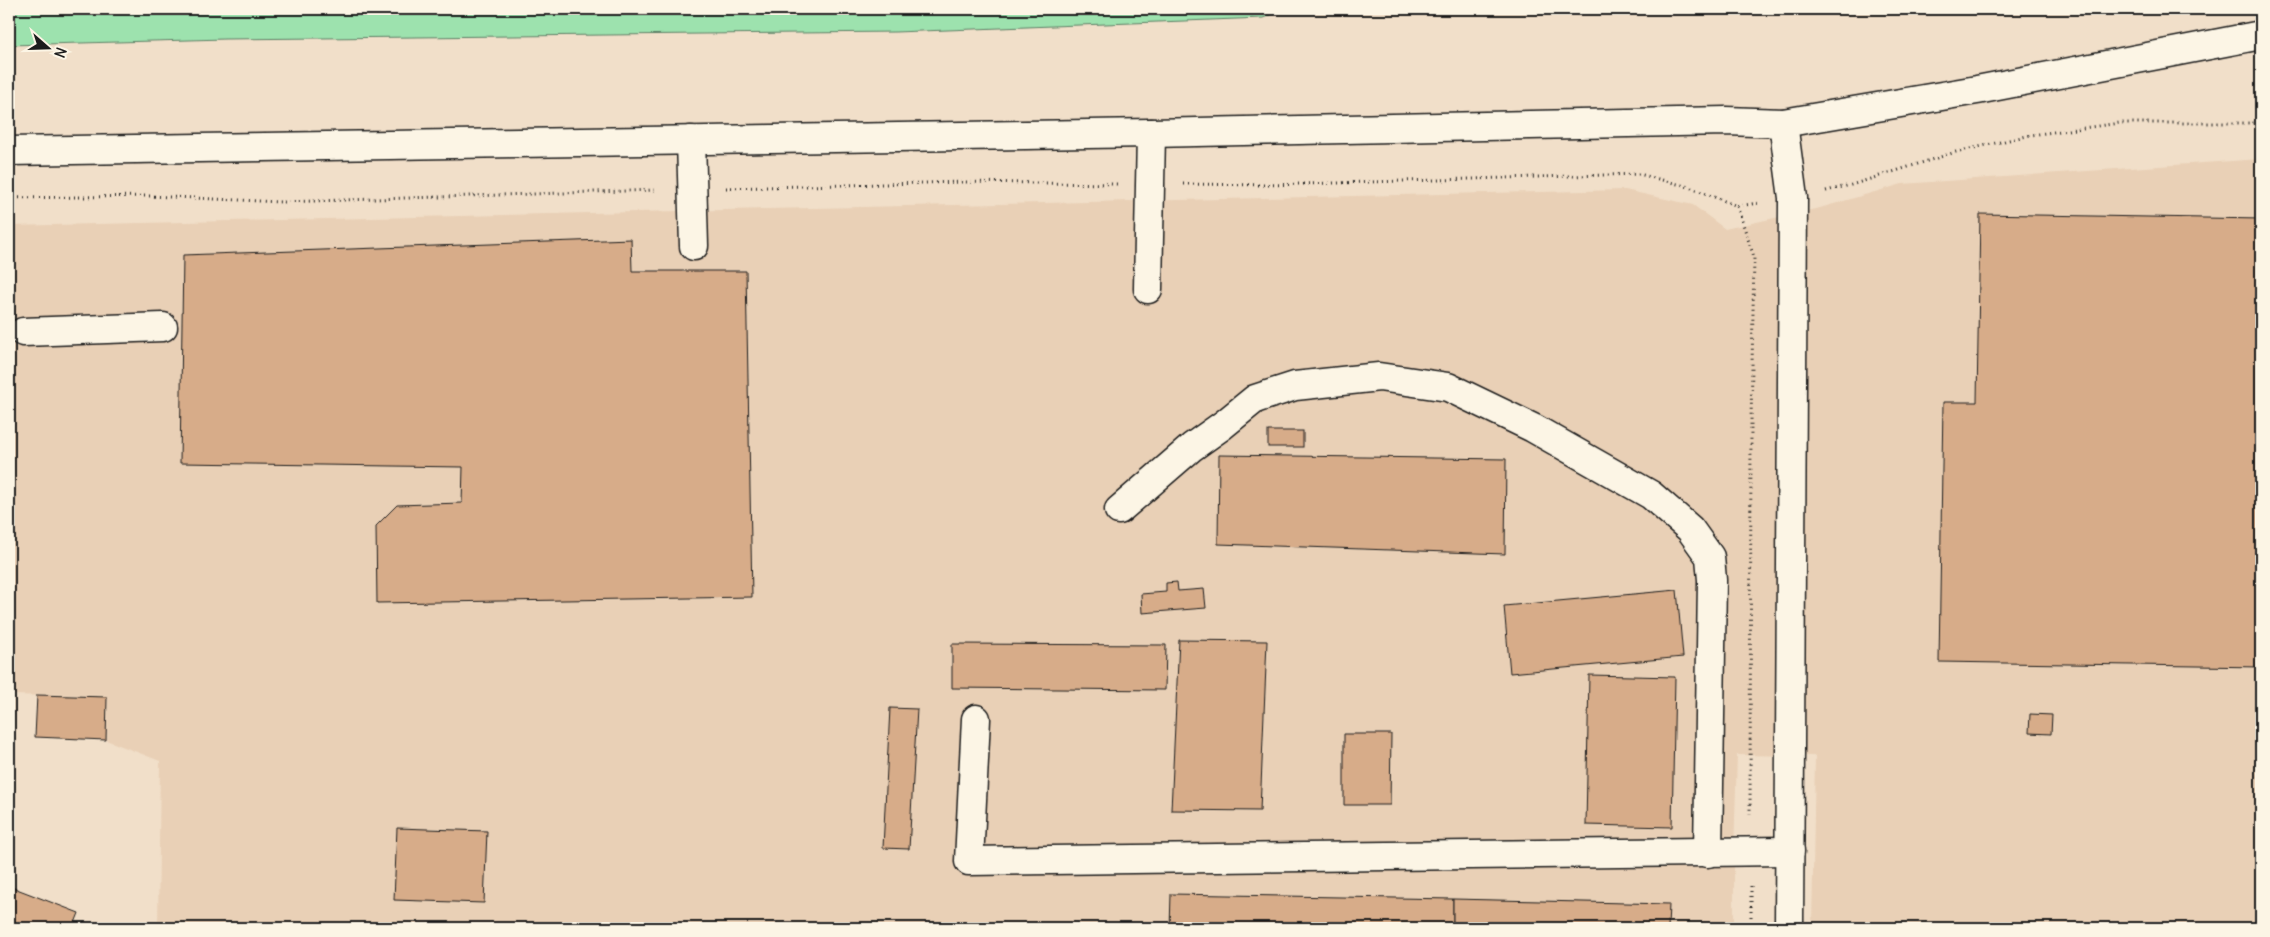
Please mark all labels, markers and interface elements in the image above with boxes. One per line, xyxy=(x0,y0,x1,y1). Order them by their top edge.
north arrow xyxy=(22,22,72,72)
text: N xyxy=(50,45,70,60)

